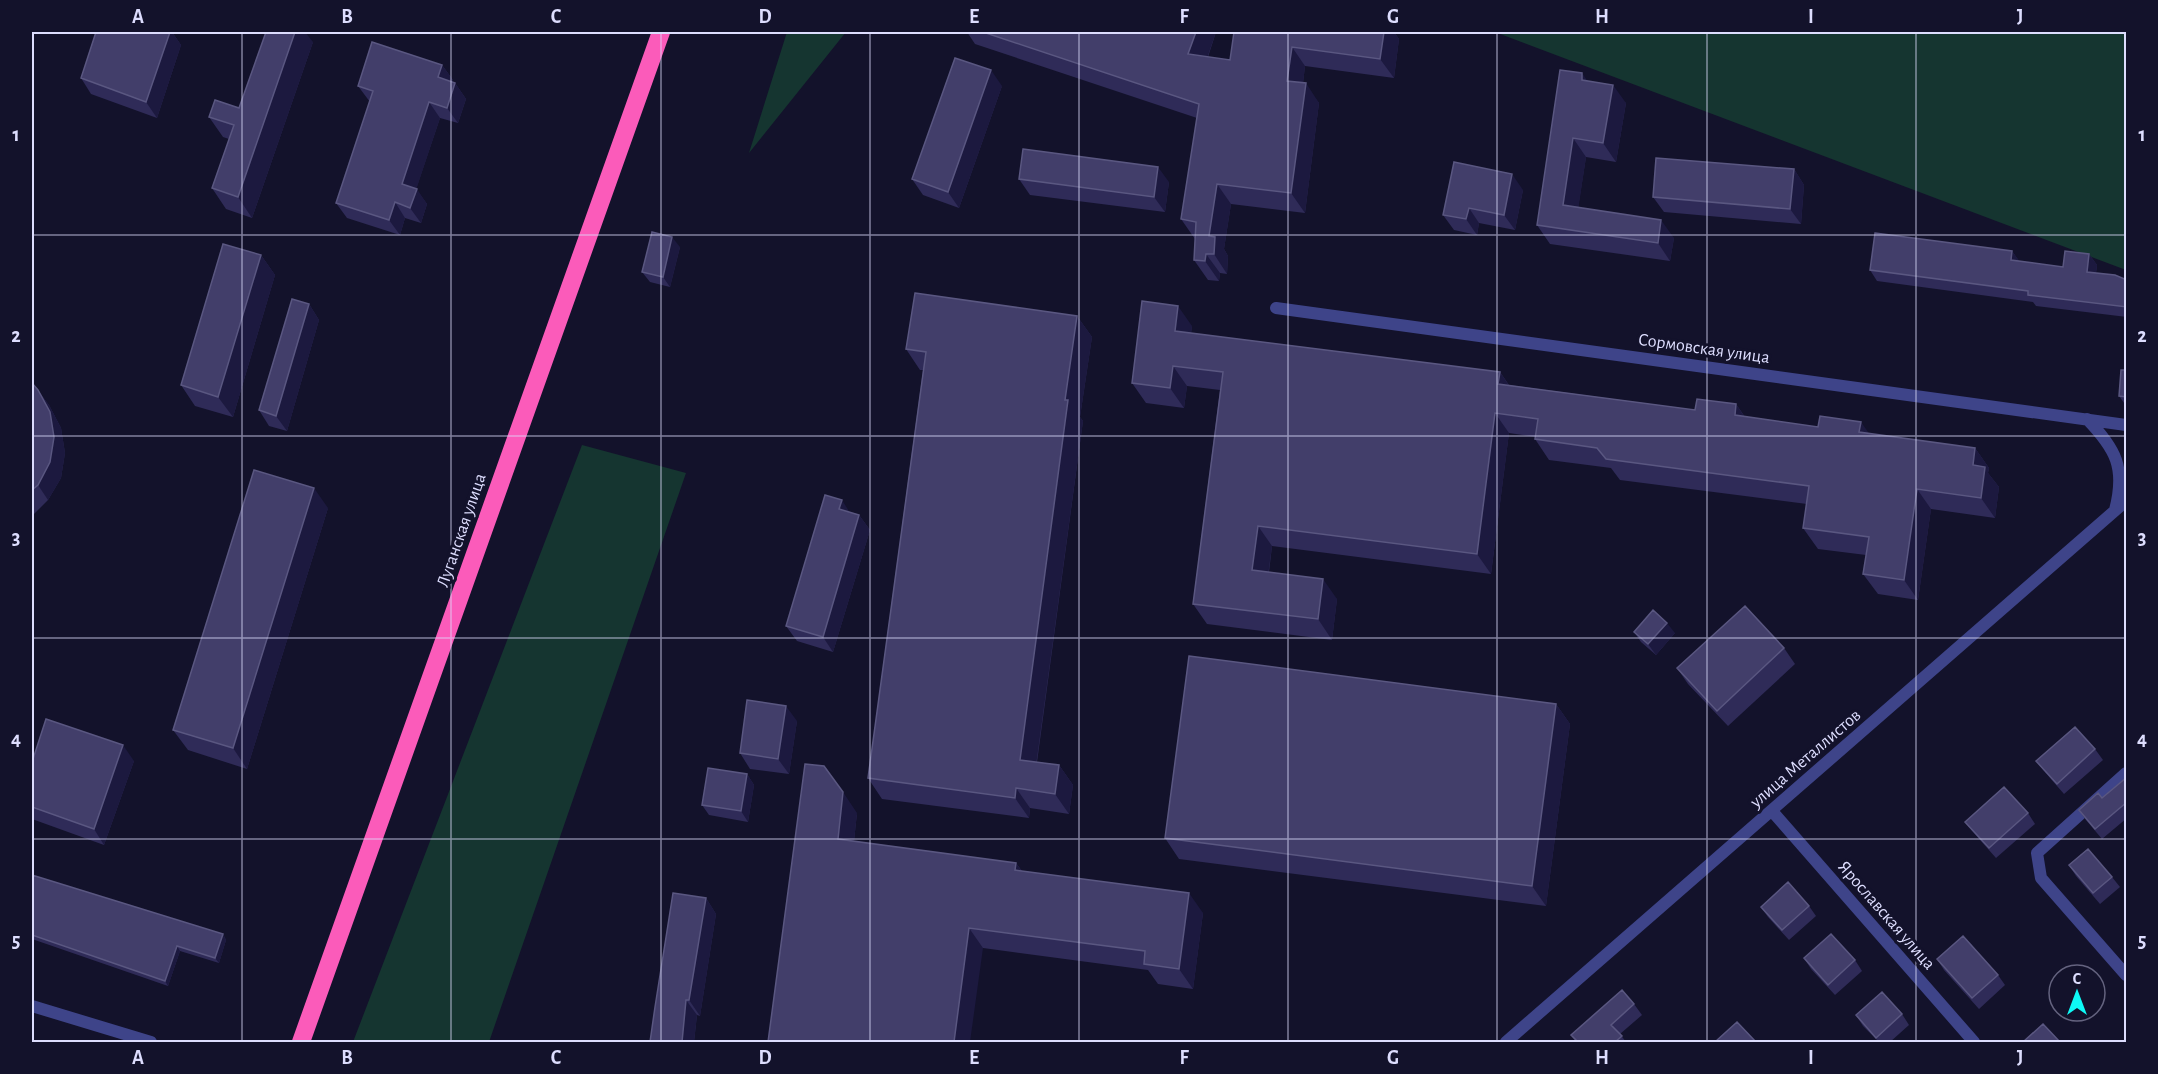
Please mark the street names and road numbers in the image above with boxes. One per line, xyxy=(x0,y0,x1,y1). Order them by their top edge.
street label: Сормовская улица xyxy=(1637,331,1771,367)
street label: Луганская улица xyxy=(434,471,490,590)
street label: улица Металлистов xyxy=(1746,706,1864,812)
street label: Ярославская улица xyxy=(1834,858,1938,973)

